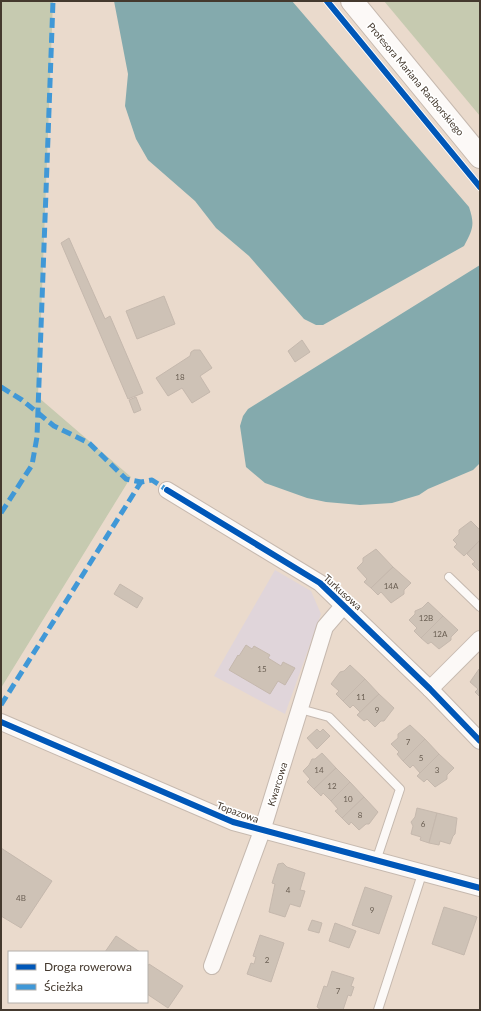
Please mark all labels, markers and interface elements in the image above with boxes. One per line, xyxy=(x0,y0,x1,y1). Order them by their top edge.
street label: Profesora Mariana Raciborskiego xyxy=(365,20,467,138)
house number: 18 xyxy=(175,372,185,382)
street label: Turkusowa xyxy=(321,572,365,612)
house number: 14A xyxy=(384,581,399,591)
house number: 12B xyxy=(419,613,433,623)
house number: 12A xyxy=(433,629,448,639)
house number: 15 xyxy=(257,664,267,674)
house number: 11 xyxy=(356,692,366,702)
house number: 9 xyxy=(375,705,380,715)
house number: 7 xyxy=(406,737,411,747)
house number: 5 xyxy=(419,753,424,763)
street label: Kwarcowa xyxy=(265,760,289,808)
house number: 14 xyxy=(314,765,324,775)
house number: 3 xyxy=(435,765,440,775)
house number: 12 xyxy=(327,781,337,791)
house number: 10 xyxy=(343,794,353,804)
street label: Topazowa xyxy=(215,799,261,825)
house number: 8 xyxy=(358,810,363,820)
house number: 6 xyxy=(421,819,426,829)
house number: 4 xyxy=(286,885,291,895)
house number: 4B xyxy=(16,893,26,903)
house number: 9 xyxy=(370,905,375,915)
legend xyxy=(8,951,148,1003)
house number: 2 xyxy=(265,955,270,965)
text: Droga rowerowa xyxy=(44,959,132,974)
text: Ścieżka xyxy=(44,979,83,994)
house number: 7 xyxy=(336,986,341,996)

